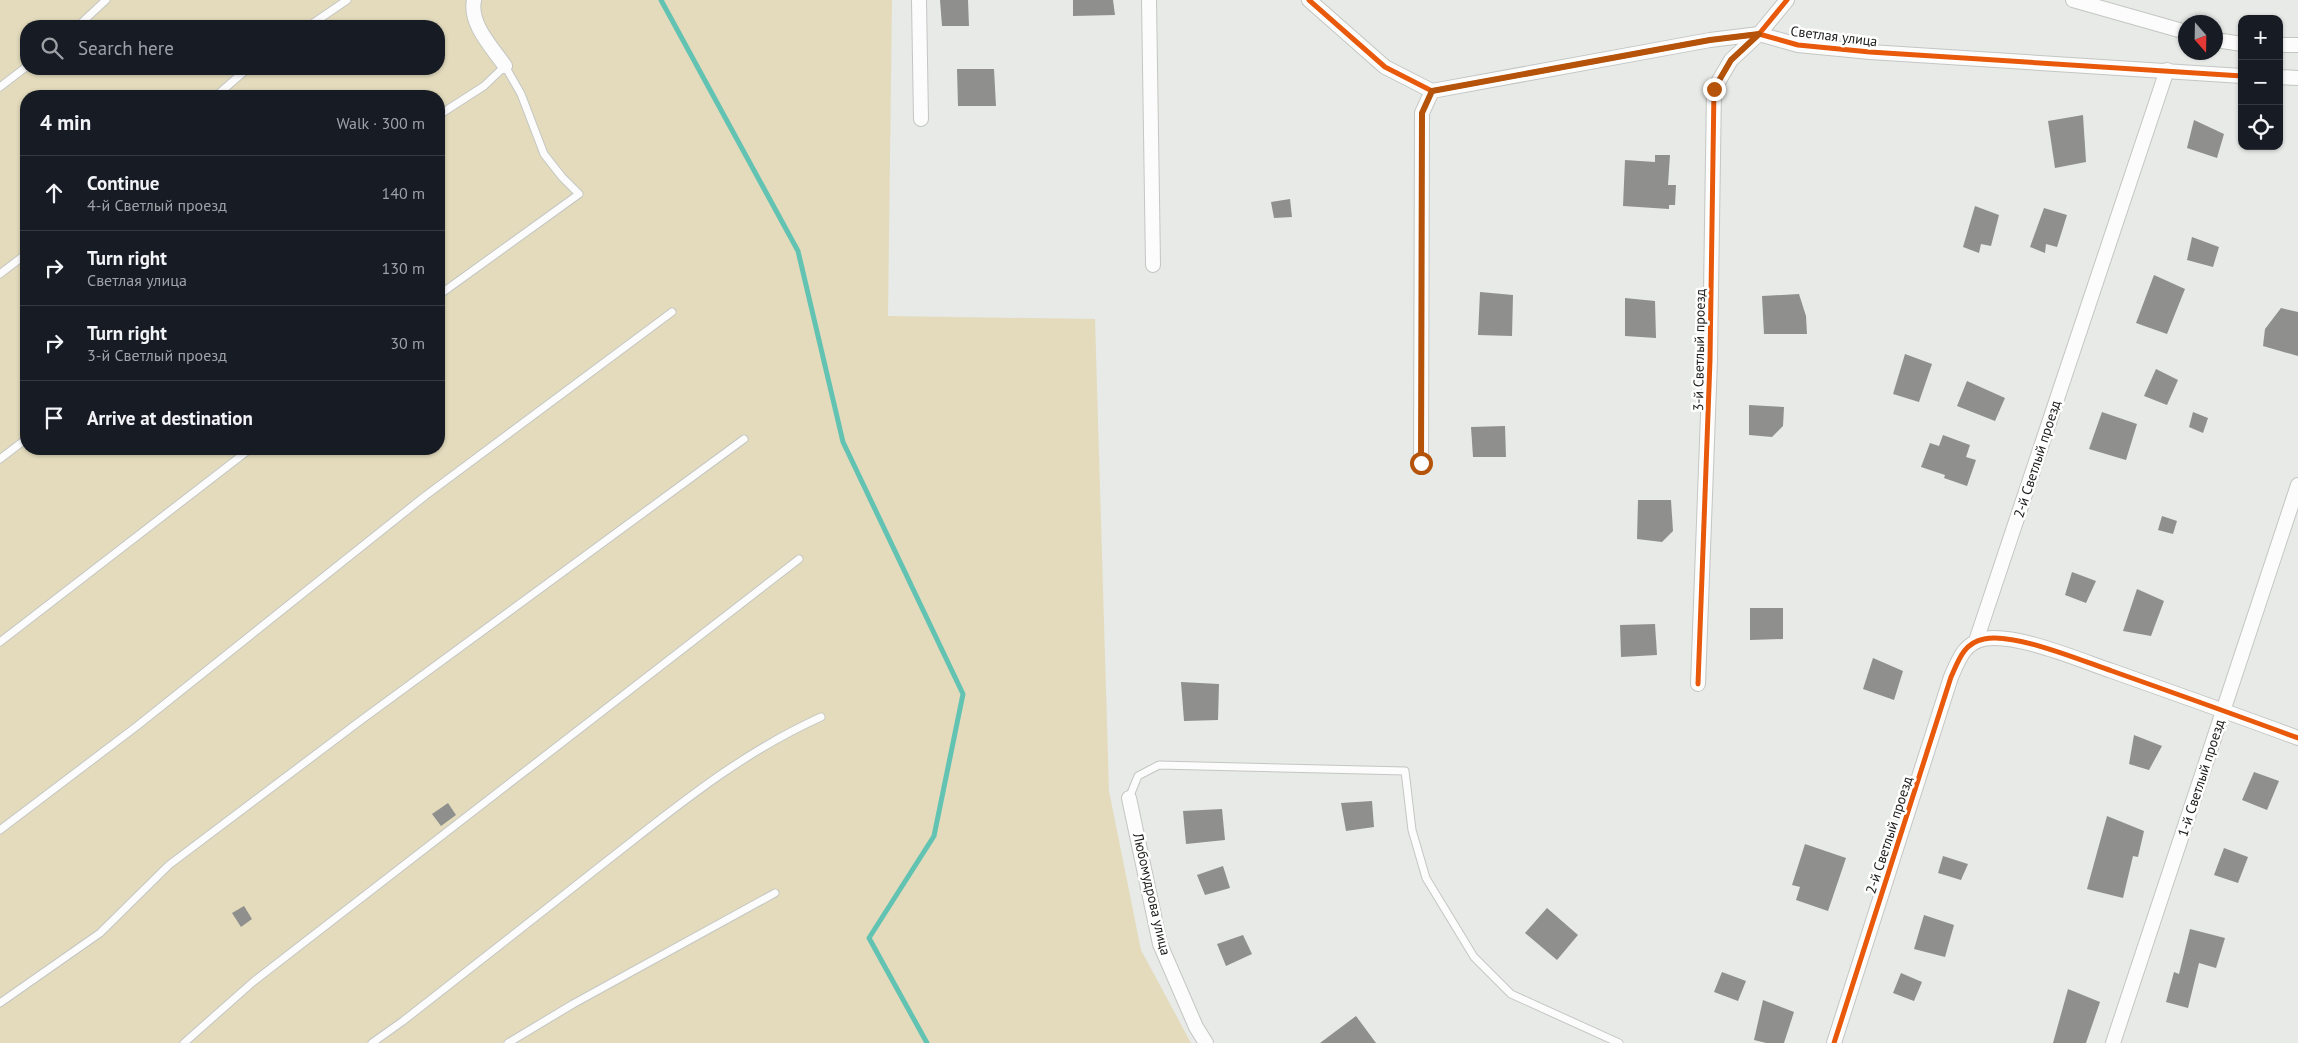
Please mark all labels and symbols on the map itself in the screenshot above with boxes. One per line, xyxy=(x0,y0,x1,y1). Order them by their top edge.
north arrow xyxy=(2178,15,2223,60)
street label: Светлая улица xyxy=(1790,22,1879,50)
route end xyxy=(1703,78,1726,101)
street label: 3-й Светлый проезд xyxy=(1689,288,1709,411)
street label: 2-й Светлый проезд xyxy=(2010,398,2065,520)
route start xyxy=(1410,452,1433,475)
street label: 1-й Светлый проезд xyxy=(2174,717,2229,839)
street label: 2-й Светлый проезд xyxy=(1862,774,1917,896)
street label: Любомудрова улица xyxy=(1129,830,1175,957)

